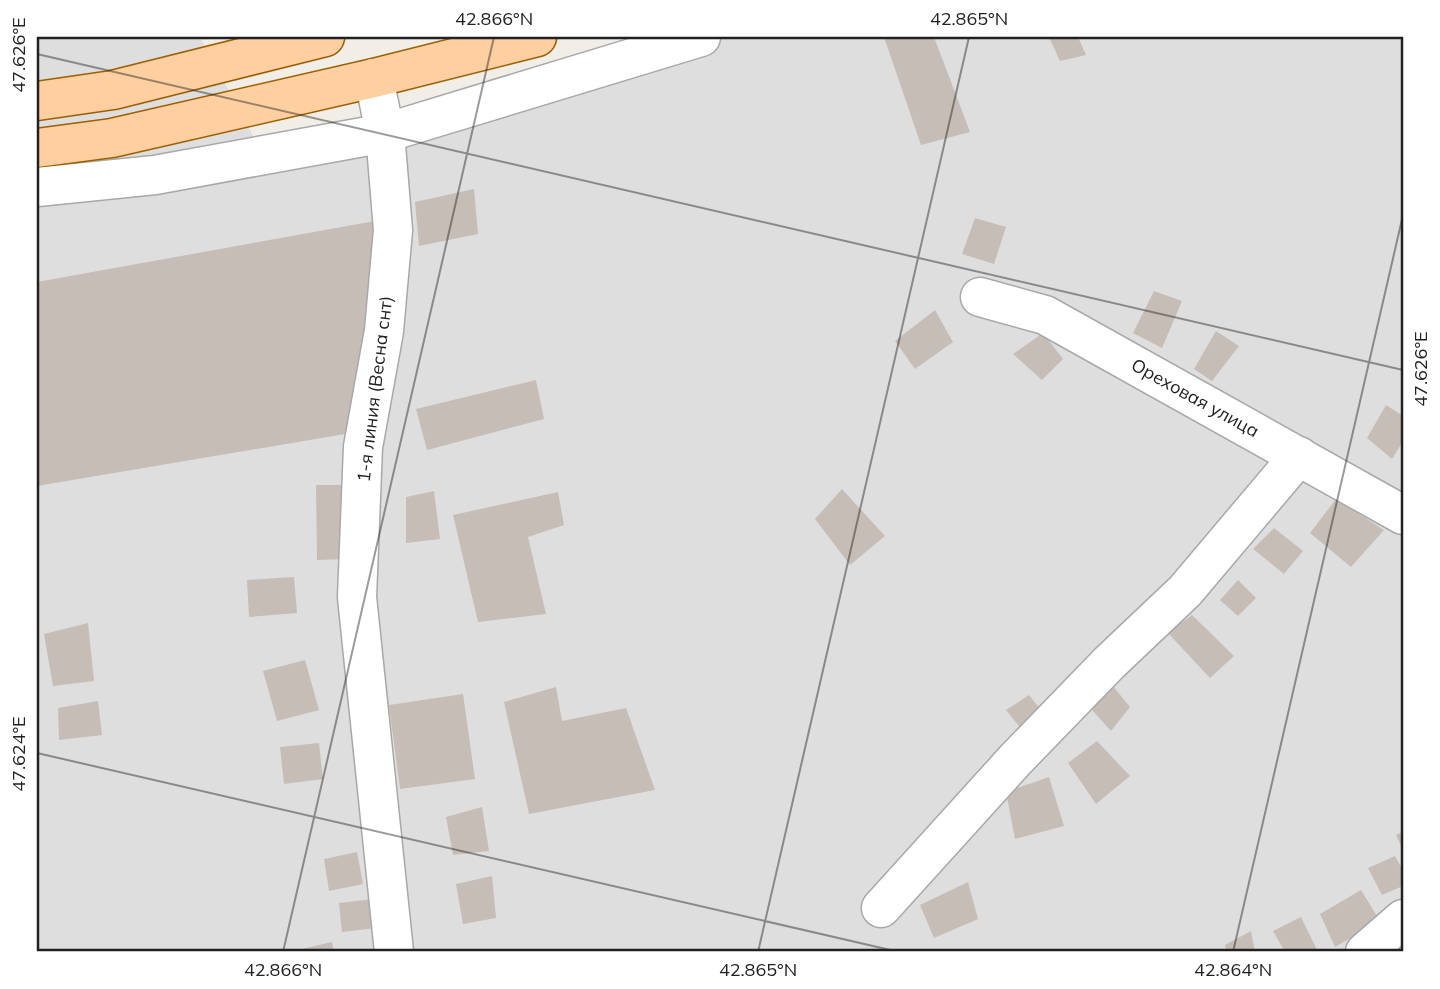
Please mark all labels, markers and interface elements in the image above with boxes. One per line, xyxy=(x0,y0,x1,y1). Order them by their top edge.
text: 42.866°N xyxy=(455,7,533,30)
text: 42.865°N xyxy=(930,7,1008,30)
text: 47.626°E xyxy=(7,17,30,93)
street label: 1-я линия (Весна снт) xyxy=(352,294,397,483)
text: 47.626°E xyxy=(1409,331,1432,407)
street label: Ореховая улица xyxy=(1127,353,1263,442)
text: 47.624°E xyxy=(7,716,30,792)
text: 42.866°N xyxy=(244,958,322,981)
text: 42.865°N xyxy=(719,958,797,981)
text: 42.864°N xyxy=(1194,958,1272,981)

